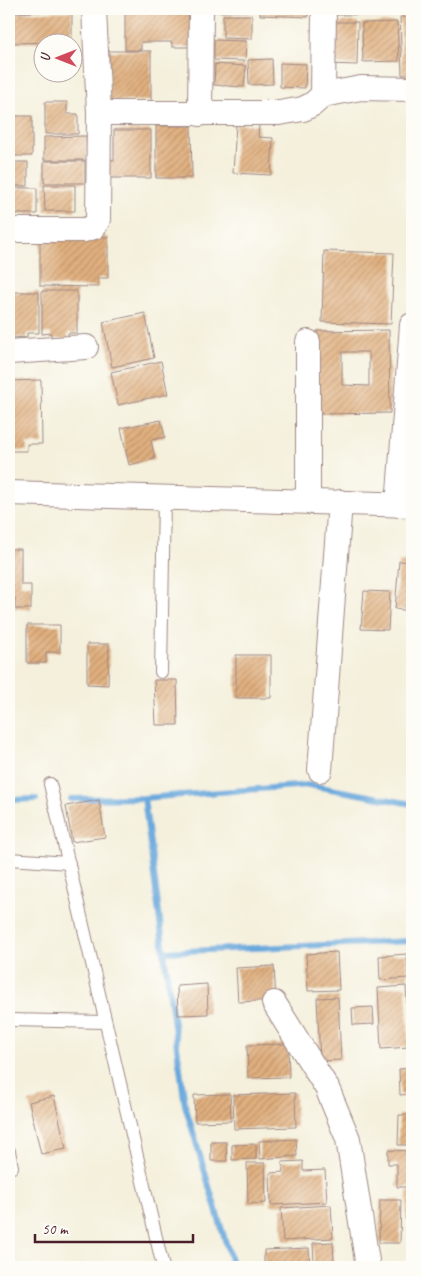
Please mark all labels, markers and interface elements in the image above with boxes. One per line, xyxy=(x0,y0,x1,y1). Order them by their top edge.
north arrow xyxy=(32,32,82,82)
text: U xyxy=(37,51,54,61)
scale bar xyxy=(35,1211,192,1243)
text: 50 m xyxy=(42,1220,69,1239)

